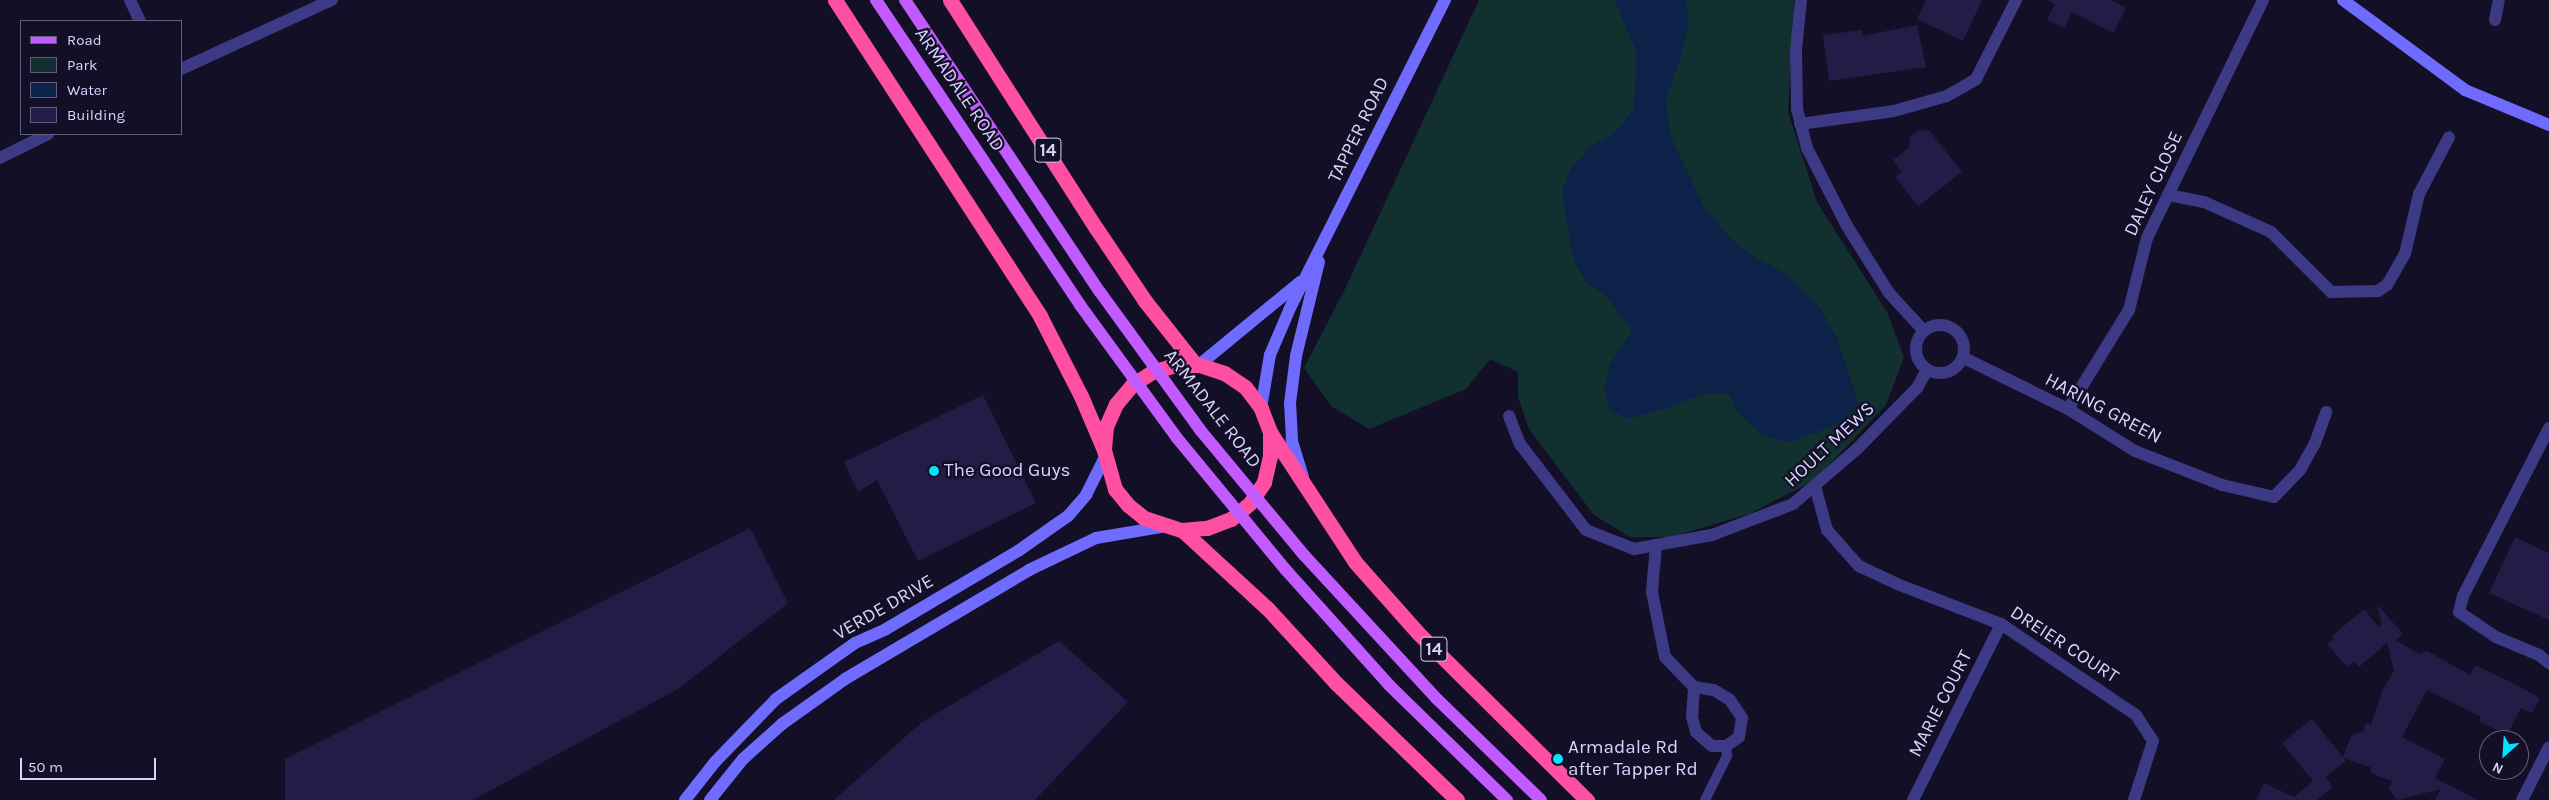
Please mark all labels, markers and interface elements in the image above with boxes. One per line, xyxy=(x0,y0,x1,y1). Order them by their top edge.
legend xyxy=(20,20,182,135)
street label: ARMADALE ROAD xyxy=(909,24,1009,156)
text: Road xyxy=(67,31,102,49)
text: Park xyxy=(67,56,97,74)
street label: TAPPER ROAD xyxy=(1324,73,1394,187)
text: Water xyxy=(67,81,107,99)
text: Building xyxy=(67,106,125,124)
street label: DALEY CLOSE xyxy=(2120,128,2188,240)
road number: 14 xyxy=(1034,134,1062,166)
street label: ARMADALE ROAD xyxy=(1159,345,1265,473)
street label: HARING GREEN xyxy=(2041,369,2165,449)
street label: HOULT MEWS xyxy=(1780,398,1880,492)
place label: The Good Guys xyxy=(944,460,1071,482)
marker: The Good Guys xyxy=(928,465,940,477)
street label: VERDE DRIVE xyxy=(830,570,938,646)
street label: DREIER COURT xyxy=(2006,602,2122,688)
road number: 14 xyxy=(1420,634,1448,664)
street label: MARIE COURT xyxy=(1904,647,1978,761)
north arrow xyxy=(2479,730,2529,780)
place label: Armadale Rd after Tapper Rd xyxy=(1568,737,1698,781)
scale bar xyxy=(22,748,159,780)
marker: Armadale Rd after Tapper Rd xyxy=(1552,753,1564,765)
text: 50 m xyxy=(28,758,63,776)
text: N xyxy=(2489,758,2506,778)

